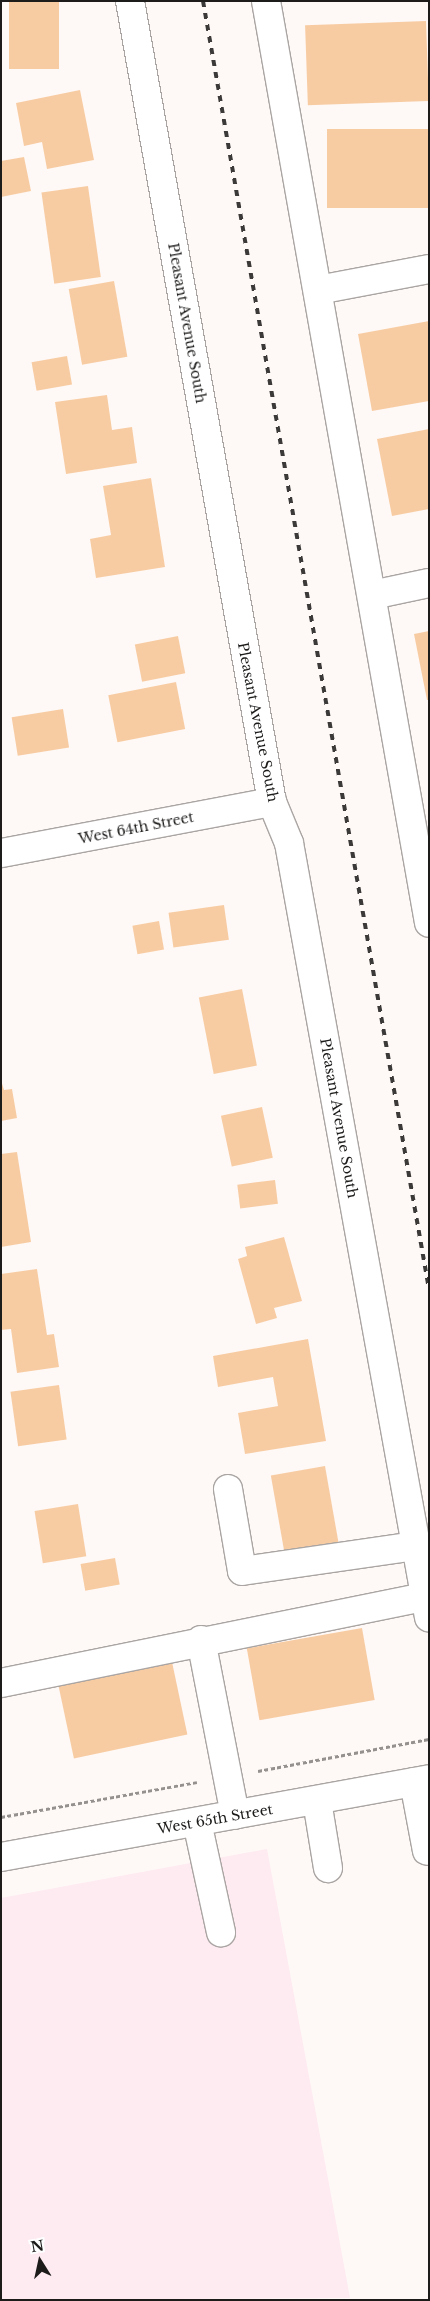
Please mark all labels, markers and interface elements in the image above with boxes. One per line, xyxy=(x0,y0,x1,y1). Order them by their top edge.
street label: Pleasant Avenue South xyxy=(165,241,209,405)
street label: Pleasant Avenue South xyxy=(234,640,282,804)
street label: West 64th Street xyxy=(77,809,195,847)
street label: Pleasant Avenue South xyxy=(317,1036,361,1200)
street label: West 65th Street xyxy=(156,1801,274,1837)
north arrow xyxy=(15,2236,65,2286)
text: N xyxy=(29,2236,45,2256)

